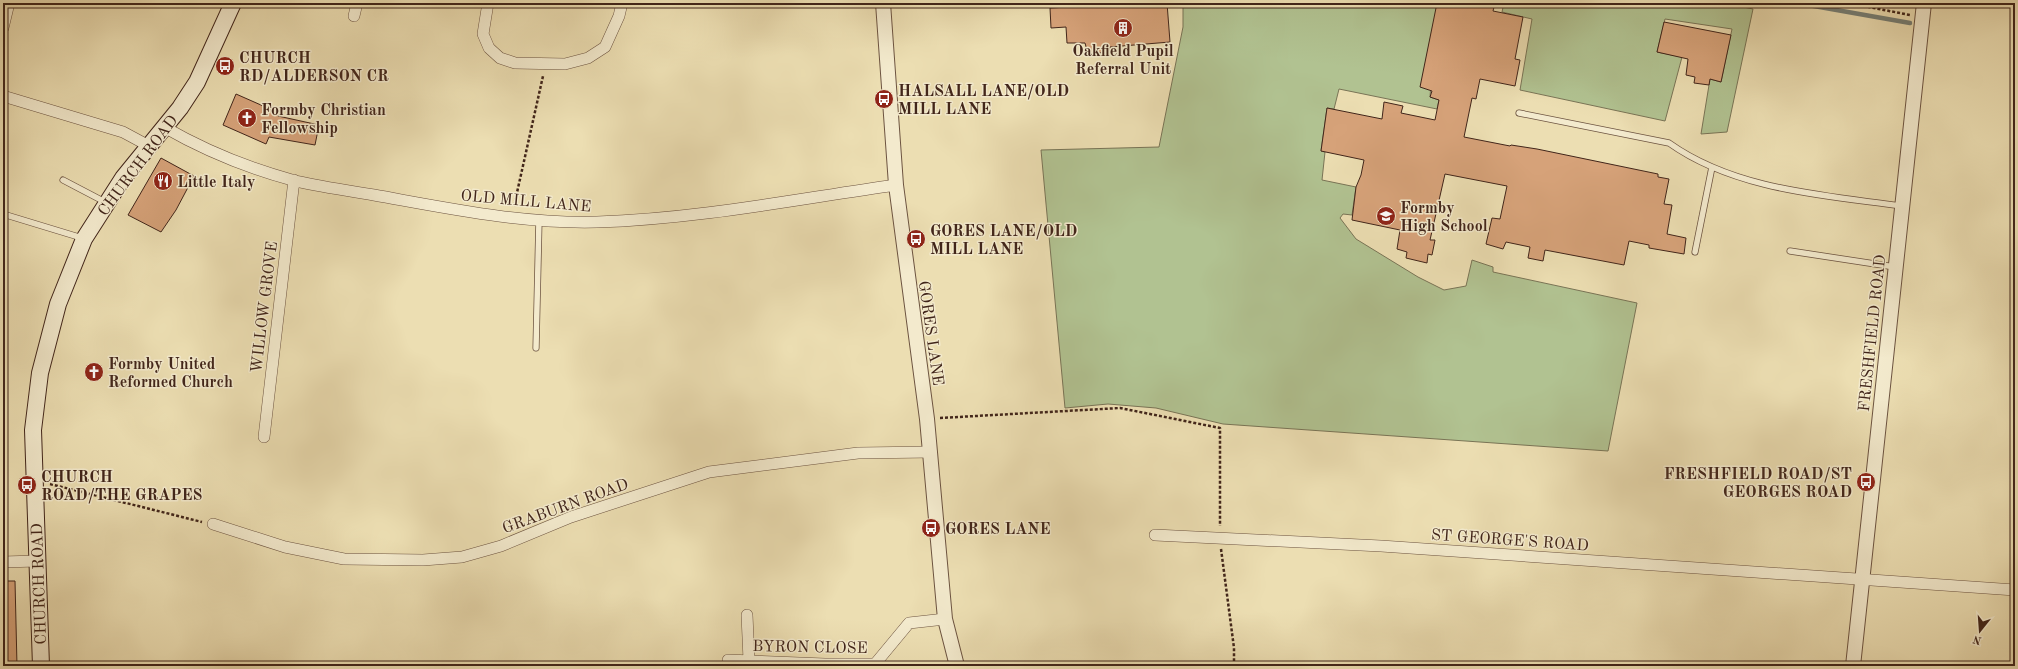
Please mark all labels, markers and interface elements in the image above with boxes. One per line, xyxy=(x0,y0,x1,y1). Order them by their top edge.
building icon: Oakfield Pupil Referral Unit xyxy=(1112,17,1134,39)
place label: Oakfield Pupil Referral Unit xyxy=(1072,44,1174,78)
place label: CHURCH RD/ALDERSON CR xyxy=(239,51,389,85)
bus stop icon: CHURCH RD/ALDERSON CR xyxy=(214,55,236,77)
place label: HALSALL LANE/OLD MILL LANE xyxy=(898,84,1069,118)
bus stop icon: HALSALL LANE/OLD MILL LANE xyxy=(873,88,895,110)
place label: Formby Christian Fellowship xyxy=(261,103,386,137)
church icon: Formby Christian Fellowship xyxy=(236,107,258,129)
street label: CHURCH ROAD xyxy=(96,113,182,220)
restaurant icon: Little Italy xyxy=(152,170,174,192)
place label: Little Italy xyxy=(177,175,255,191)
street label: OLD MILL LANE xyxy=(460,188,592,216)
place label: Formby High School xyxy=(1400,201,1488,235)
school or university icon: Formby High School xyxy=(1375,205,1397,227)
place label: GORES LANE/OLD MILL LANE xyxy=(930,224,1077,258)
bus stop icon: GORES LANE/OLD MILL LANE xyxy=(905,228,927,250)
street label: WILLOW GROVE xyxy=(249,240,281,374)
street label: FRESHFIELD ROAD xyxy=(1857,254,1889,413)
street label: GORES LANE xyxy=(915,280,945,387)
place label: Formby United Reformed Church xyxy=(108,357,233,391)
church icon: Formby United Reformed Church xyxy=(83,361,105,383)
place label: FRESHFIELD ROAD/ST GEORGES ROAD xyxy=(1664,467,1852,501)
place label: CHURCH ROAD/THE GRAPES xyxy=(41,470,203,504)
bus stop icon: FRESHFIELD ROAD/ST GEORGES ROAD xyxy=(1855,471,1877,493)
bus stop icon: CHURCH ROAD/THE GRAPES xyxy=(16,474,38,496)
street label: GRABURN ROAD xyxy=(500,477,631,537)
bus stop icon: GORES LANE xyxy=(920,517,942,539)
place label: GORES LANE xyxy=(945,522,1051,538)
street label: CHURCH ROAD xyxy=(30,523,50,645)
street label: ST GEORGE'S ROAD xyxy=(1430,527,1589,554)
north arrow xyxy=(1960,611,2000,651)
text: N xyxy=(1971,632,1983,646)
street label: BYRON CLOSE xyxy=(752,639,868,657)

